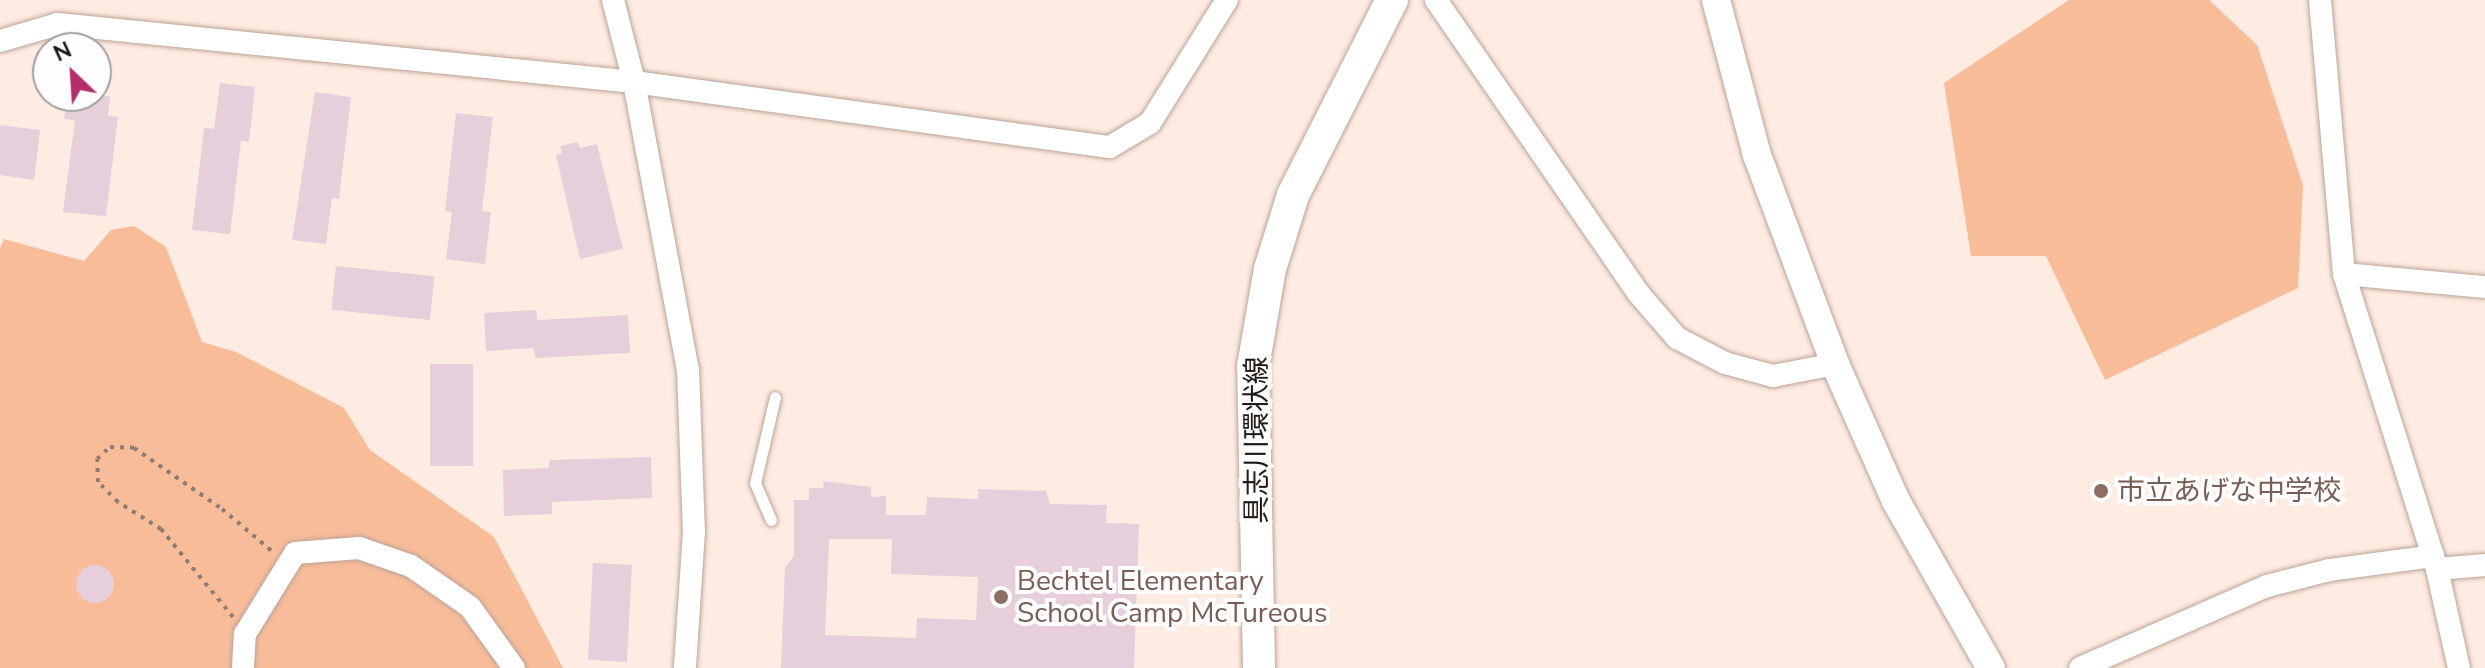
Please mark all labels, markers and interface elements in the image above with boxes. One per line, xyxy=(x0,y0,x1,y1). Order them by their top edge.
north arrow xyxy=(32,32,112,112)
text: N xyxy=(49,35,77,69)
street label: 具志川環状線 xyxy=(1240,356,1274,524)
place label: 市立あげな中学校 xyxy=(2117,474,2341,508)
marker: 市立あげな中学校 xyxy=(2092,482,2110,500)
place label: Bechtel Elementary School Camp McTureous xyxy=(1017,564,1327,630)
marker: Bechtel Elementary School Camp McTureous xyxy=(992,588,1010,606)

